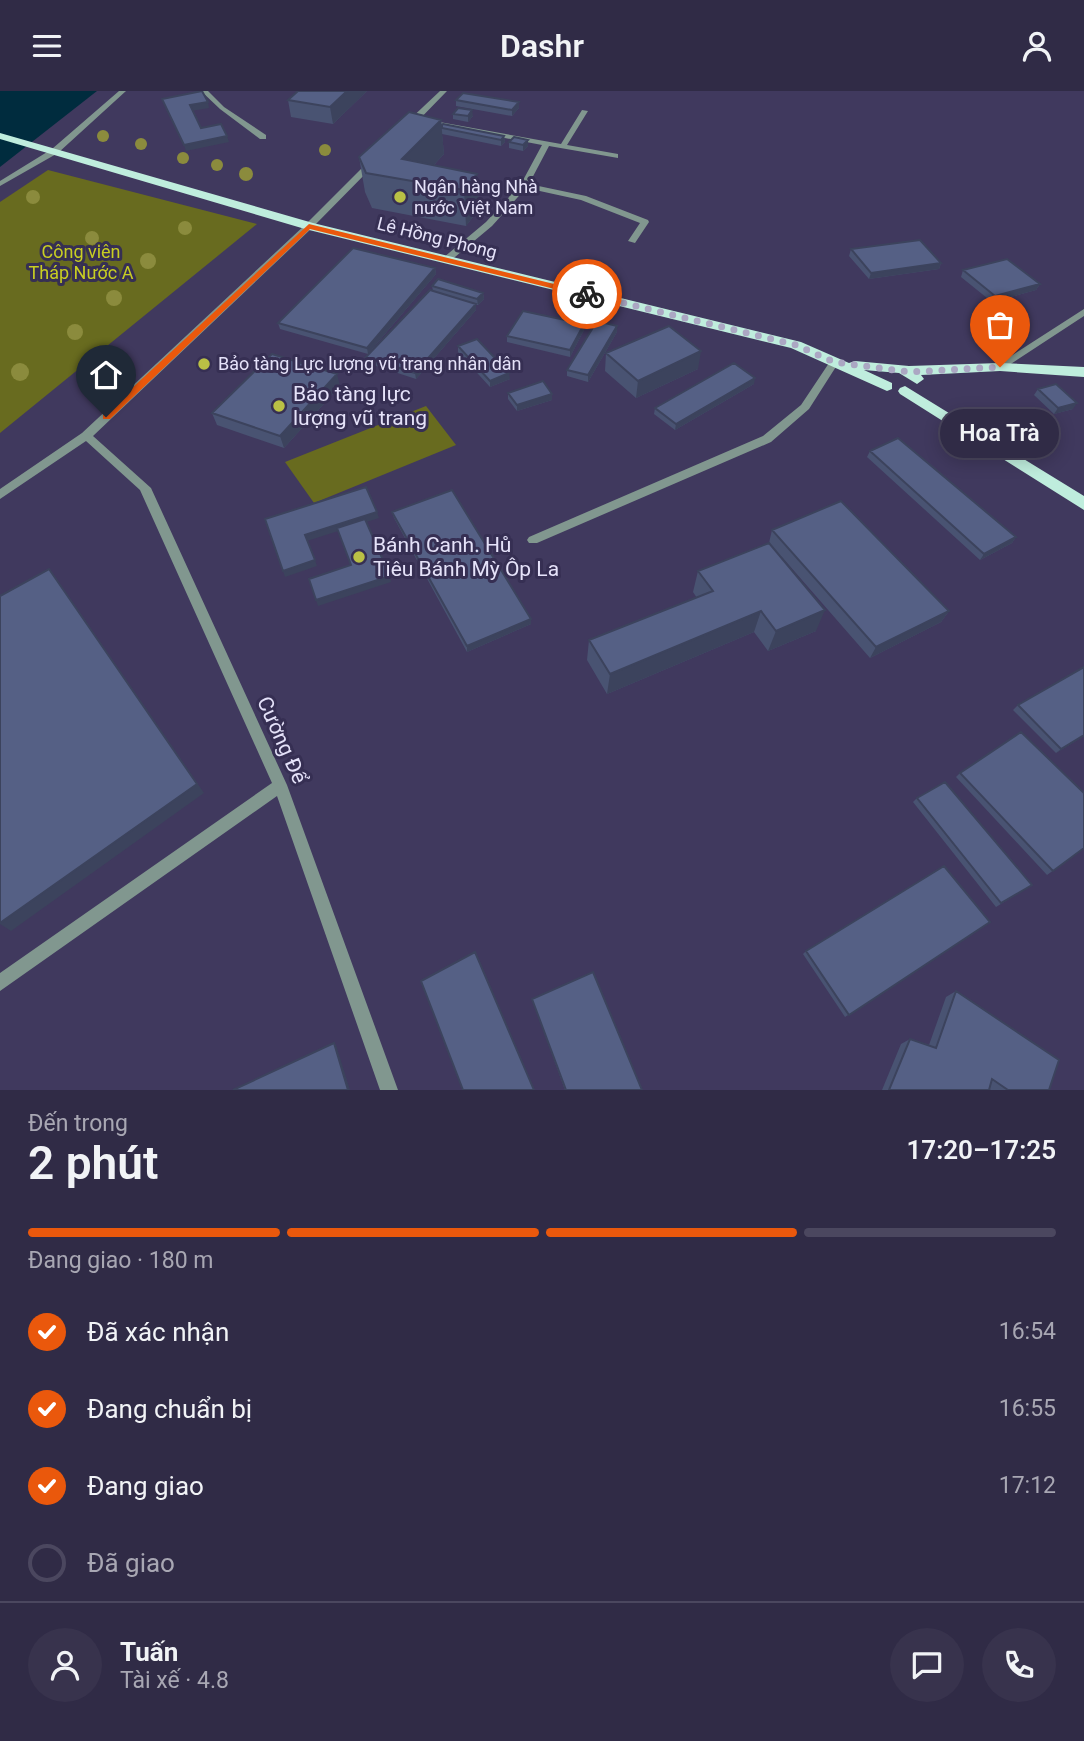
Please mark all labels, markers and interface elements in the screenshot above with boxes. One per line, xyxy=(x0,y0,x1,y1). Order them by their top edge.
icon: menu xyxy=(28,27,66,65)
text: Dashr xyxy=(500,27,584,65)
icon: person xyxy=(1018,27,1056,65)
place label: Ngân hàng Nhà nước Việt Nam xyxy=(414,176,538,218)
marker: Ngân hàng Nhà nước Việt Nam xyxy=(392,189,408,205)
street label: Lê Hồng Phong xyxy=(375,212,499,263)
park label: Công viên Tháp Nước A xyxy=(29,241,134,283)
courier xyxy=(552,259,622,329)
icon: bike xyxy=(568,275,606,313)
pin xyxy=(970,295,1030,367)
icon: bag xyxy=(981,306,1019,344)
pin xyxy=(76,345,136,417)
place label: Bảo tàng Lực lượng vũ trang nhân dân xyxy=(218,353,522,374)
icon: home xyxy=(87,356,125,394)
marker: Bảo tàng Lực lượng vũ trang nhân dân xyxy=(196,356,212,372)
place label: Bảo tàng lực lượng vũ trang xyxy=(293,382,427,430)
marker: Bảo tàng lực lượng vũ trang xyxy=(271,398,287,414)
callout: Hoa Trà xyxy=(940,409,1060,458)
text: Hoa Trà xyxy=(959,420,1040,447)
place label: Bánh Canh. Hů Tiêu Bánh Mỳ Ôp La xyxy=(373,533,559,581)
marker: Bánh Canh. Hů Tiêu Bánh Mỳ Ôp La xyxy=(351,549,367,565)
street label: Cường Để xyxy=(252,693,312,788)
text: Đến trong xyxy=(28,1110,128,1137)
text: 17:20–17:25 xyxy=(906,1135,1056,1165)
text: 2 phút xyxy=(28,1136,158,1190)
text: Đang giao · 180 m xyxy=(28,1247,213,1274)
icon: check xyxy=(28,1313,66,1351)
text: Đã xác nhận xyxy=(87,1317,229,1347)
text: 16:54 xyxy=(999,1318,1056,1345)
icon: check xyxy=(28,1390,66,1428)
text: Đang chuẩn bị xyxy=(87,1394,252,1424)
text: 16:55 xyxy=(999,1395,1056,1422)
icon: check xyxy=(28,1467,66,1505)
text: Đang giao xyxy=(87,1471,204,1501)
text: 17:12 xyxy=(999,1472,1056,1499)
text: Đã giao xyxy=(87,1548,175,1578)
button: person xyxy=(28,1628,102,1702)
button: chat xyxy=(890,1628,964,1702)
button: phone xyxy=(982,1628,1056,1702)
text: Tuấn xyxy=(120,1637,178,1667)
text: Tài xế · 4.8 xyxy=(120,1667,229,1694)

